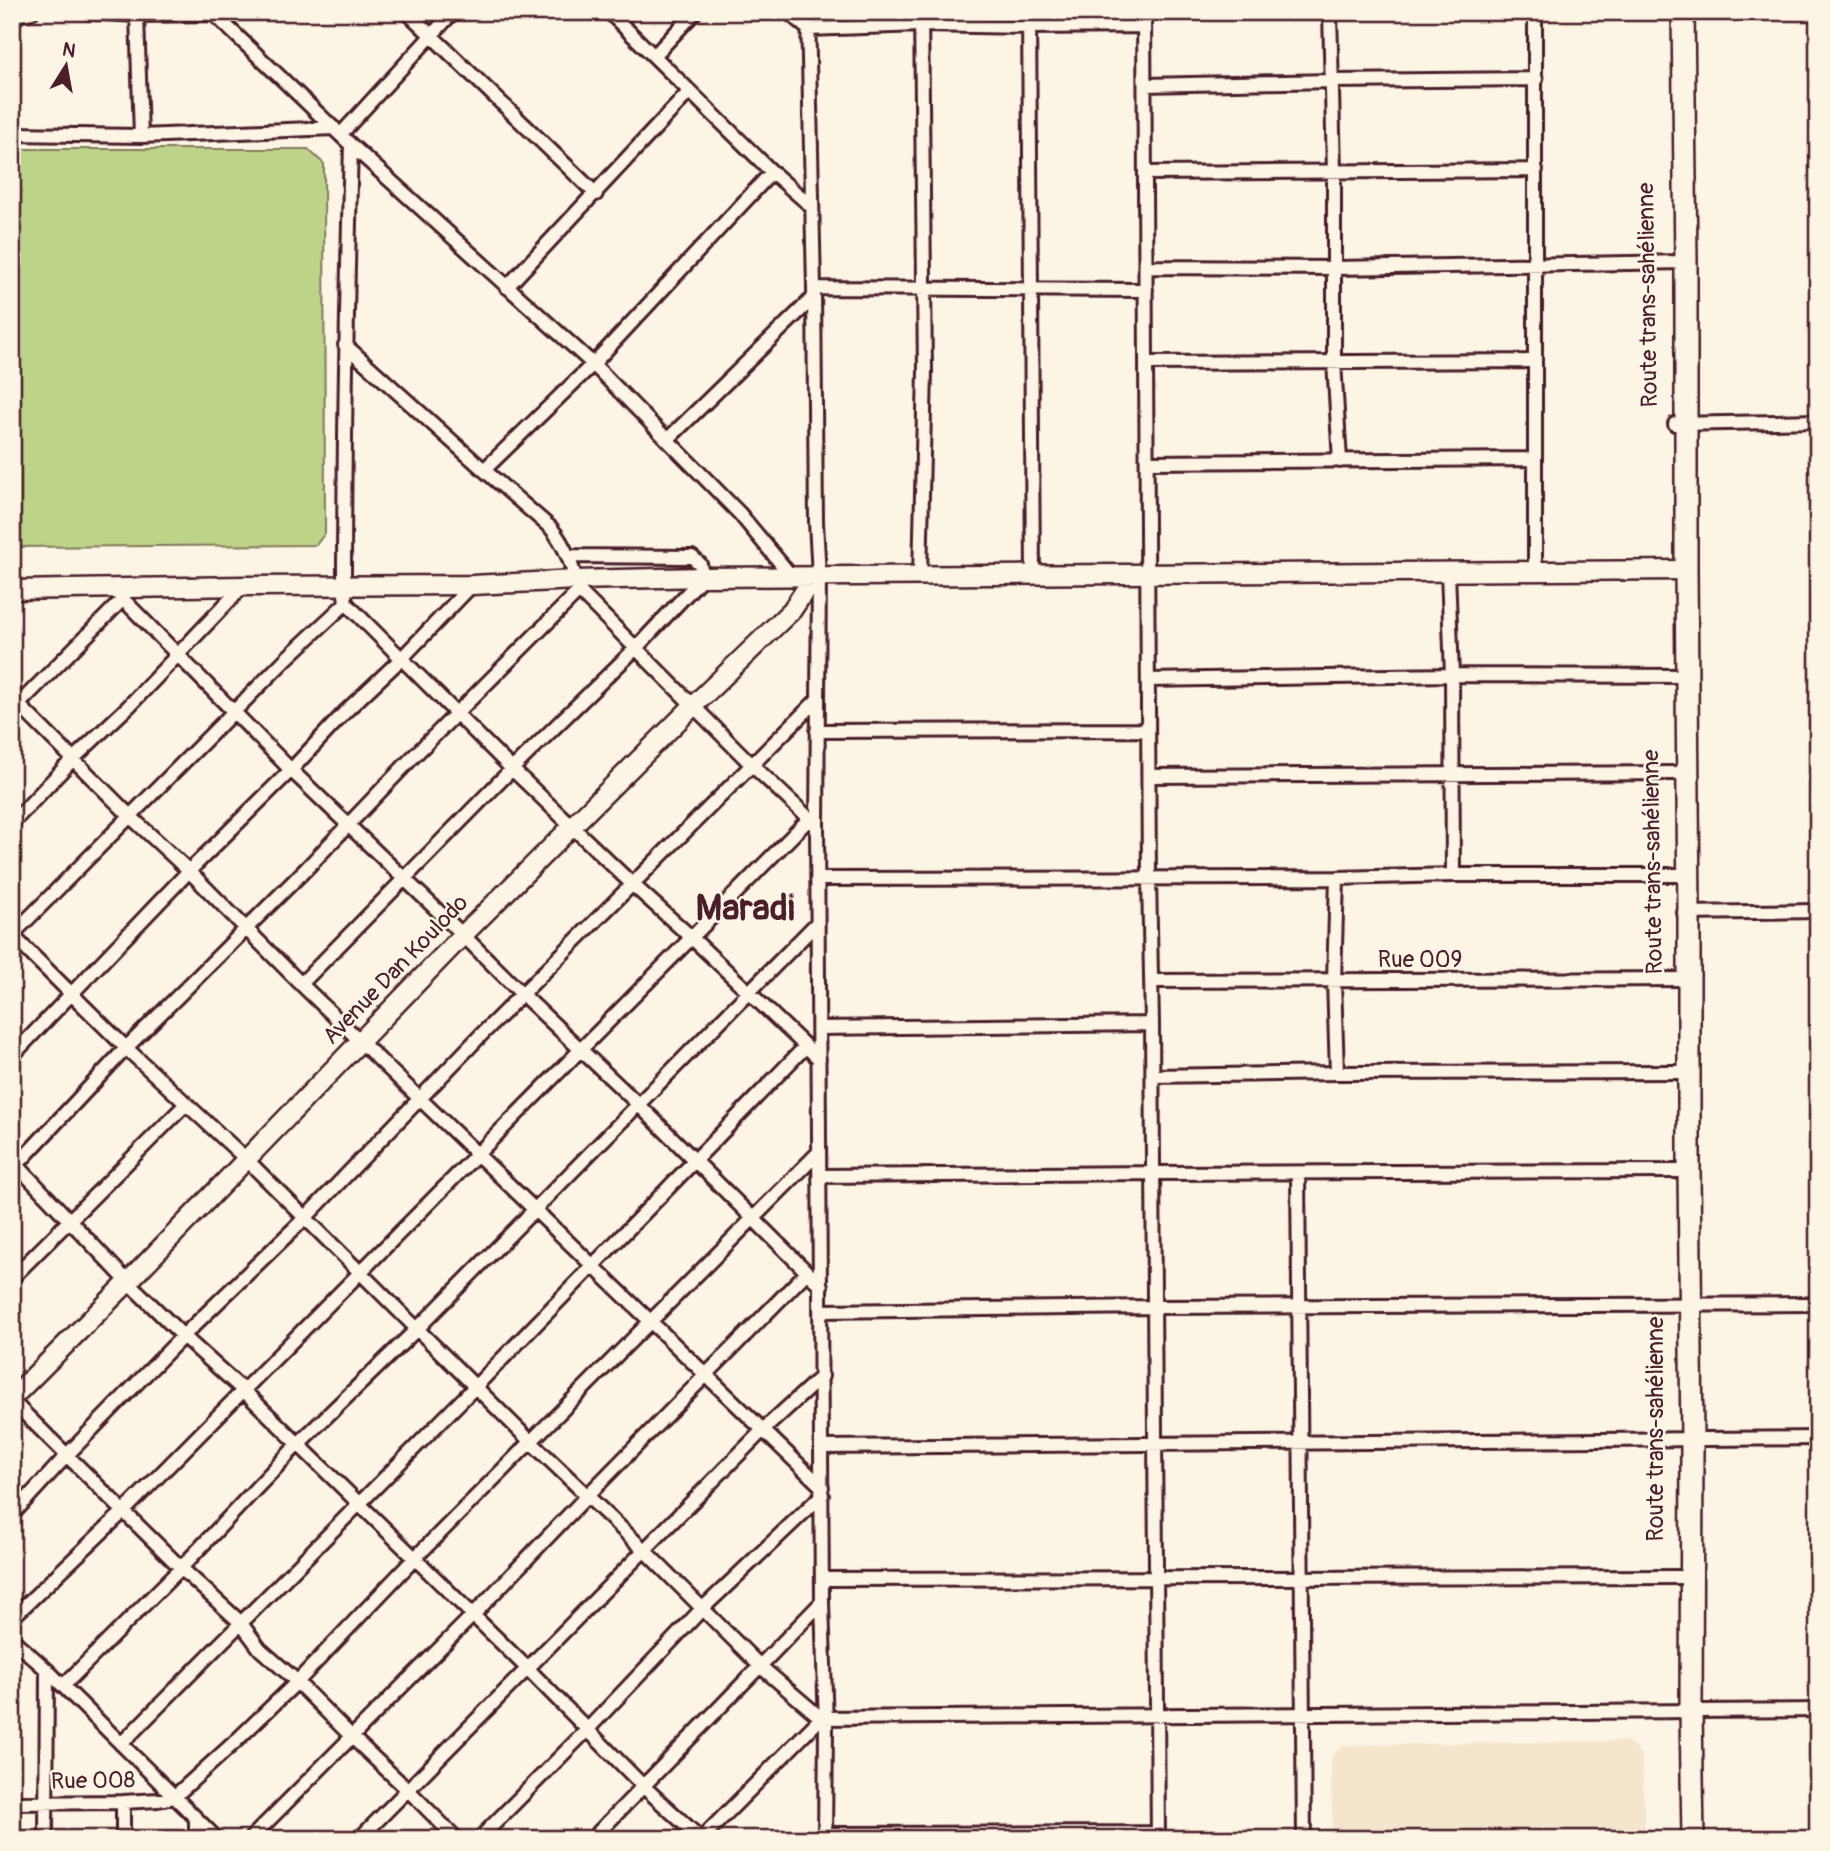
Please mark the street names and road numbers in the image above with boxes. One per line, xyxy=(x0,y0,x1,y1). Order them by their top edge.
street label: Route trans-sahélienne xyxy=(1631,182,1664,408)
street label: Route trans-sahélienne xyxy=(1636,749,1669,975)
street label: Avenue Dan Koulodo xyxy=(317,888,474,1050)
street label: Rue 009 xyxy=(1378,945,1462,974)
street label: Route trans-sahélienne xyxy=(1641,1316,1670,1541)
street label: Rue 008 xyxy=(51,1765,135,1796)

